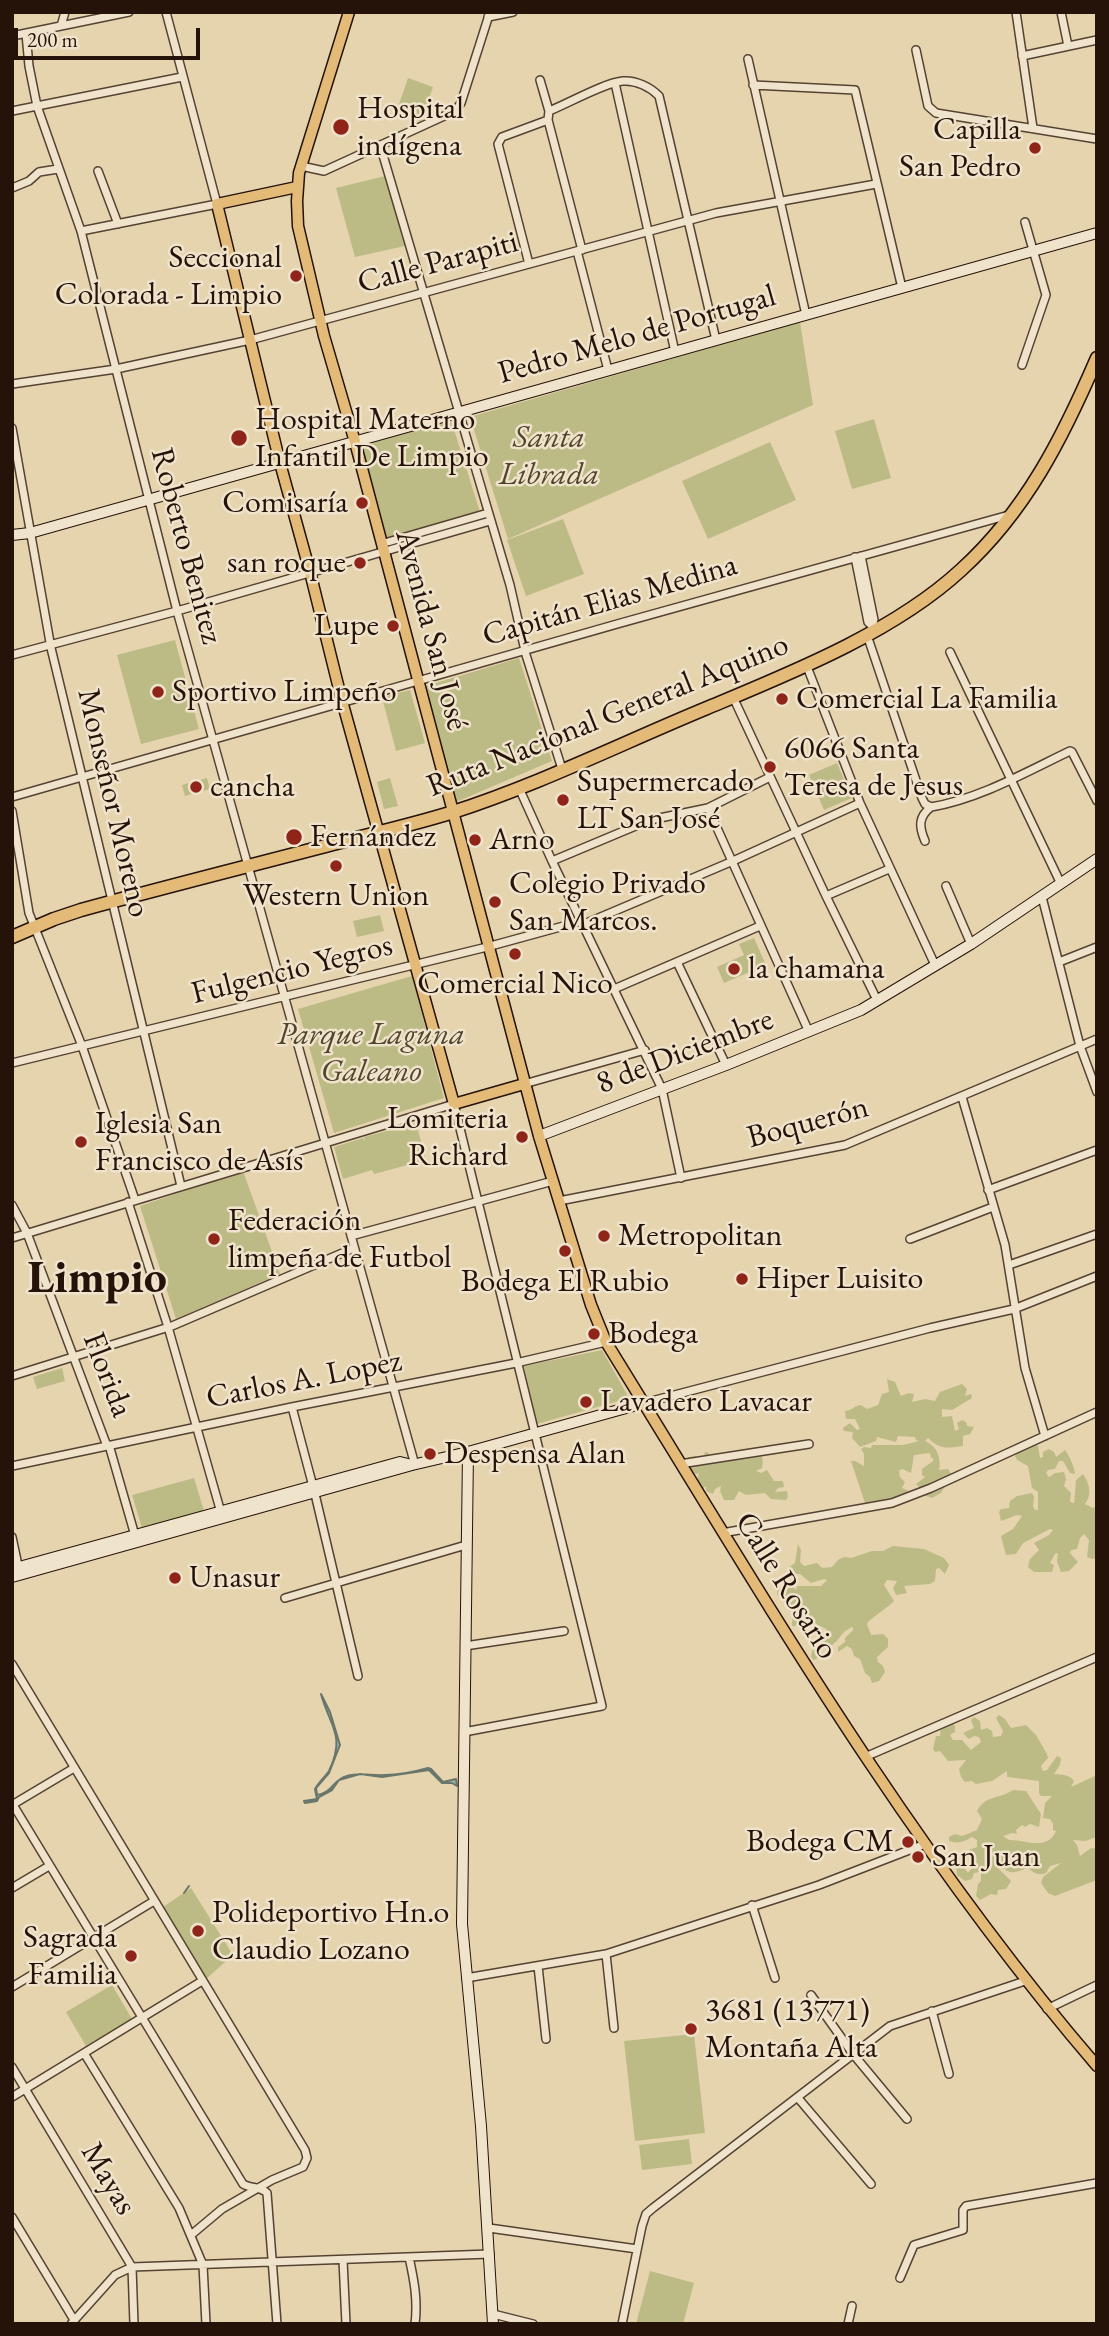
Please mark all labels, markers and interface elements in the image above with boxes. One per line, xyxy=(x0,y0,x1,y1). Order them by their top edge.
scale bar xyxy=(18,14,203,58)
text: 200 m xyxy=(27,26,78,53)
place label: Hospital indígena xyxy=(357,90,464,165)
place label: Capilla San Pedro xyxy=(899,111,1021,186)
marker: Hospital indígena xyxy=(331,117,351,137)
marker: Capilla San Pedro xyxy=(1027,140,1043,156)
street label: Calle Parapiti xyxy=(354,223,522,303)
place label: Seccional Colorada - Limpio xyxy=(55,239,282,314)
marker: Seccional Colorada - Limpio xyxy=(288,268,304,284)
street label: Pedro Melo de Portugal xyxy=(494,277,780,393)
place label: Hospital Materno Infantil De Limpio xyxy=(255,401,489,476)
park label: Santa Librada xyxy=(499,419,599,494)
marker: Hospital Materno Infantil De Limpio xyxy=(229,428,249,448)
street label: Roberto Benitez xyxy=(141,444,231,648)
place label: Comisaría xyxy=(222,484,348,522)
marker: Comisaría xyxy=(354,495,370,511)
street label: Avenida San José xyxy=(386,525,476,735)
place label: san roque xyxy=(227,544,346,582)
street label: Capitán Elias Medina xyxy=(478,546,742,656)
marker: san roque xyxy=(352,555,368,571)
place label: Lupe xyxy=(314,607,379,645)
marker: Lupe xyxy=(385,618,401,634)
street label: Ruta Nacional General Aquino xyxy=(422,626,794,806)
place label: Sportivo Limpeño xyxy=(172,673,397,711)
place label: Comercial La Familia xyxy=(796,680,1057,718)
marker: Sportivo Limpeño xyxy=(150,684,166,700)
street label: Monseñor Moreno xyxy=(68,685,158,921)
marker: Comercial La Familia xyxy=(774,691,790,707)
place label: 6066 Santa Teresa de Jesus xyxy=(784,730,963,805)
marker: 6066 Santa Teresa de Jesus xyxy=(762,759,778,775)
place label: Supermercado LT San José xyxy=(577,763,754,838)
place label: cancha xyxy=(210,768,294,806)
marker: cancha xyxy=(188,779,204,795)
marker: Supermercado LT San José xyxy=(555,792,571,808)
place label: Fernández xyxy=(310,818,436,856)
place label: Arno xyxy=(489,821,555,859)
marker: Fernández xyxy=(284,827,304,847)
marker: Arno xyxy=(467,832,483,848)
marker: Western Union xyxy=(328,858,344,874)
place label: Colegio Privado San Marcos. xyxy=(509,865,706,940)
place label: Western Union xyxy=(243,877,429,915)
marker: Colegio Privado San Marcos. xyxy=(487,894,503,910)
street label: Fulgencio Yegros xyxy=(187,926,397,1014)
marker: Comercial Nico xyxy=(507,946,523,962)
place label: la chamana xyxy=(748,950,884,988)
marker: la chamana xyxy=(726,961,742,977)
place label: Comercial Nico xyxy=(417,965,613,1003)
street label: 8 de Diciembre xyxy=(591,1001,779,1103)
park label: Parque Laguna Galeano xyxy=(277,1016,465,1091)
street label: Boquerón xyxy=(743,1088,873,1158)
place label: Lomiteria Richard xyxy=(387,1100,508,1175)
place label: Iglesia San Francisco de Asís xyxy=(95,1105,303,1180)
marker: Lomiteria Richard xyxy=(514,1129,530,1145)
marker: Iglesia San Francisco de Asís xyxy=(73,1134,89,1150)
place label: Federación limpeña de Futbol xyxy=(228,1202,451,1277)
place label: Metropolitan xyxy=(618,1217,782,1255)
marker: Metropolitan xyxy=(596,1228,612,1244)
marker: Federación limpeña de Futbol xyxy=(206,1231,222,1247)
marker: Bodega El Rubio xyxy=(557,1243,573,1259)
district label: Limpio xyxy=(27,1251,167,1307)
place label: Hiper Luisito xyxy=(756,1260,923,1298)
place label: Bodega El Rubio xyxy=(461,1263,669,1301)
marker: Hiper Luisito xyxy=(734,1271,750,1287)
place label: Bodega xyxy=(608,1315,698,1353)
marker: Bodega xyxy=(586,1326,602,1342)
street label: Florida xyxy=(73,1327,141,1423)
street label: Carlos A. Lopez xyxy=(203,1342,405,1418)
place label: Lavadero Lavacar xyxy=(600,1383,812,1421)
marker: Lavadero Lavacar xyxy=(578,1394,594,1410)
place label: Despensa Alan xyxy=(444,1435,626,1473)
marker: Despensa Alan xyxy=(422,1446,438,1462)
street label: Calle Rosario xyxy=(726,1505,846,1667)
place label: Unasur xyxy=(189,1559,280,1597)
marker: Unasur xyxy=(167,1570,183,1586)
place label: Bodega CM xyxy=(746,1823,894,1861)
marker: Bodega CM xyxy=(900,1834,916,1850)
place label: San Juan xyxy=(932,1838,1040,1876)
marker: San Juan xyxy=(910,1849,926,1865)
place label: Polideportivo Hn.o Claudio Lozano xyxy=(212,1894,449,1969)
place label: Sagrada Familia xyxy=(23,1919,117,1994)
marker: Polideportivo Hn.o Claudio Lozano xyxy=(190,1923,206,1939)
marker: Sagrada Familia xyxy=(123,1948,139,1964)
place label: 3681 (13771) Montaña Alta xyxy=(705,1992,877,2067)
marker: 3681 (13771) Montaña Alta xyxy=(683,2021,699,2037)
street label: Mayas xyxy=(72,2136,144,2222)

